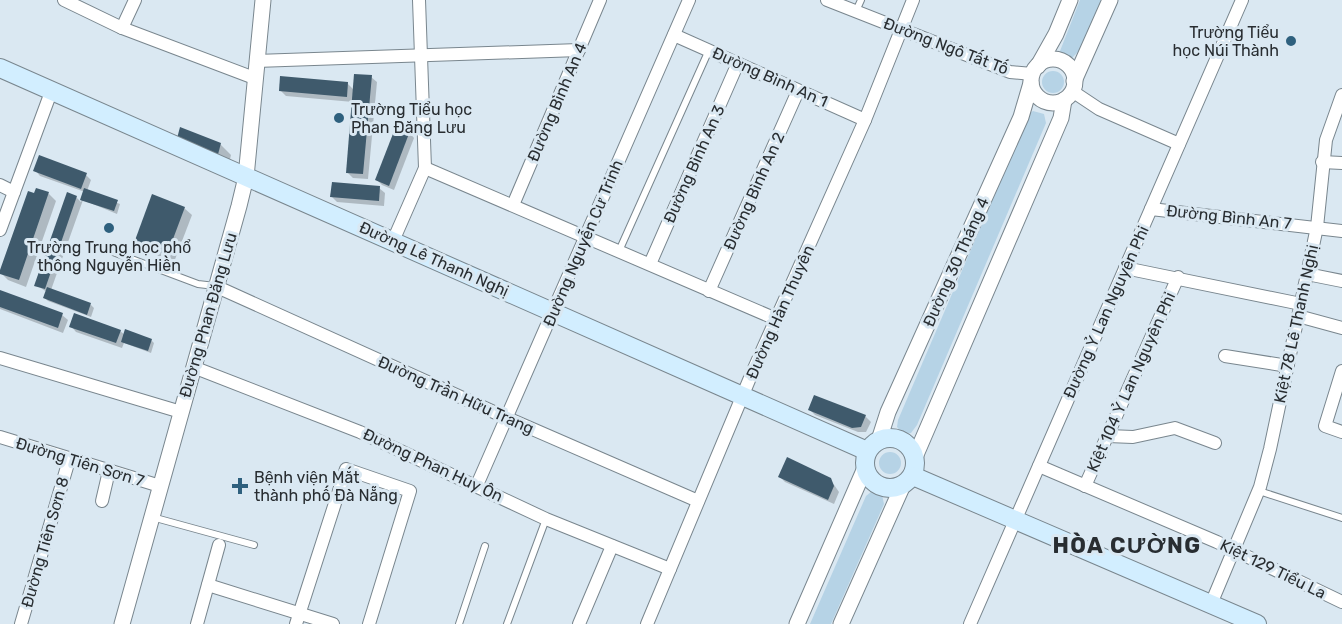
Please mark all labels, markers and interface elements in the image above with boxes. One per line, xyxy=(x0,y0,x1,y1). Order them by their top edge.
street label: Đường Ngô Tất Tố xyxy=(881,12,1012,79)
place label: Trường Tiểu học Núi Thành xyxy=(1173,23,1279,60)
marker: Trường Tiểu học Núi Thành xyxy=(1284,34,1298,48)
street label: Đường Bình An 4 xyxy=(523,40,591,164)
street label: Đường Bình An 1 xyxy=(709,43,831,111)
place label: Trường Tiểu học Phan Đăng Lưu xyxy=(351,100,472,137)
street label: Đường Bình An 3 xyxy=(659,102,729,226)
marker: Trường Tiểu học Phan Đăng Lưu xyxy=(332,111,346,125)
street label: Đường Bình An 2 xyxy=(720,129,788,253)
street label: Đường Nguyễn Cư Trinh xyxy=(538,156,627,329)
street label: Đường 30 Tháng 4 xyxy=(919,194,993,330)
street label: Đường Bình An 7 xyxy=(1166,201,1292,233)
street label: Đường Lê Thanh Nghị xyxy=(356,217,512,301)
marker: Trường Trung học phổ thông Nguyễn Hiền xyxy=(102,221,116,235)
street label: Đường Ỷ Lan Nguyên Phi xyxy=(1059,223,1153,401)
street label: Đường Phan Đăng Lưu xyxy=(175,230,241,400)
place label: Trường Trung học phổ thông Nguyễn Hiền xyxy=(27,238,191,275)
street label: Đường Hàn Thuyên xyxy=(742,242,818,382)
street label: Kiệt 78 Lê Thanh Nghị xyxy=(1270,243,1322,405)
street label: Kiệt 104 Ỷ Lan Nguyên Phi xyxy=(1083,289,1179,475)
street label: Đường Trần Hữu Trang xyxy=(375,351,538,438)
street label: Đường Phan Huy Ôn xyxy=(360,423,506,506)
street label: Đường Tiên Sơn 7 xyxy=(14,433,146,491)
place label: Bệnh viện Mắt thành phố Đà Nẵng xyxy=(254,466,398,505)
street label: Đường Tiên Sơn 8 xyxy=(17,474,73,610)
marker: Bệnh viện Mắt thành phố Đà Nẵng xyxy=(231,477,249,495)
district label: HÒA CƯỜNG xyxy=(1052,532,1202,559)
street label: Kiệt 129 Tiểu La xyxy=(1217,535,1329,603)

